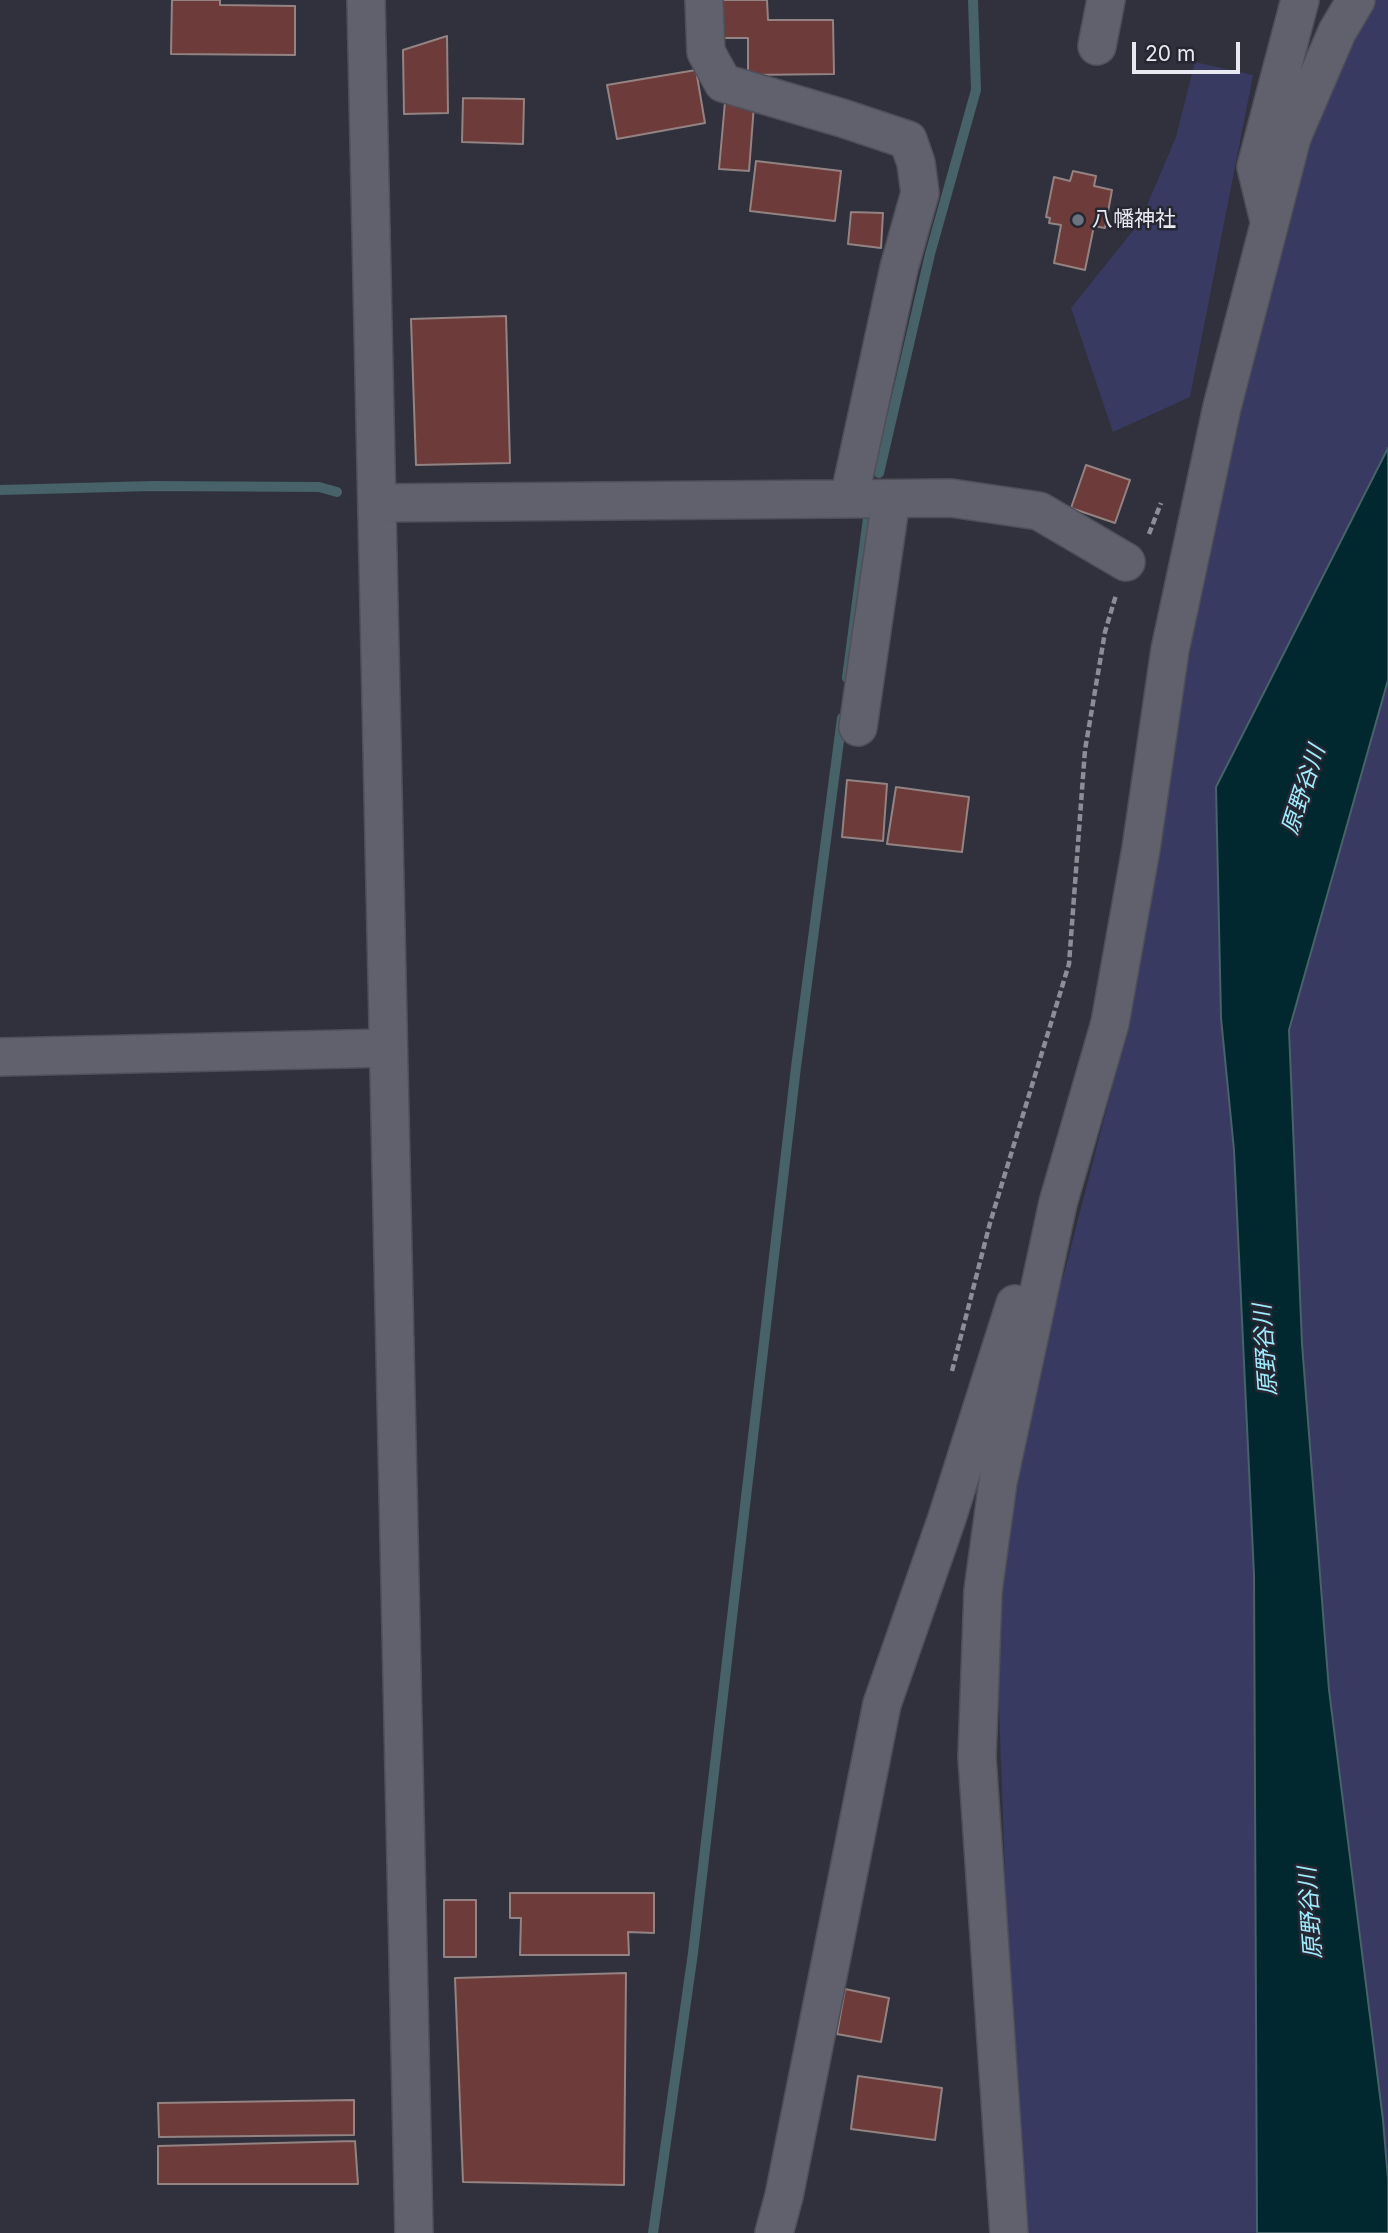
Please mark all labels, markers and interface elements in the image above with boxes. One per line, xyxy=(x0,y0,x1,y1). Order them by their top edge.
scale bar xyxy=(1136,28,1244,72)
text: 20 m xyxy=(1145,41,1195,66)
place label: 八幡神社 xyxy=(1092,207,1176,233)
marker: 八幡神社 xyxy=(1070,212,1086,228)
water label: 原野谷川 xyxy=(1277,742,1331,838)
water label: 原野谷川 xyxy=(1249,1303,1283,1397)
water label: 原野谷川 xyxy=(1294,1866,1328,1960)

